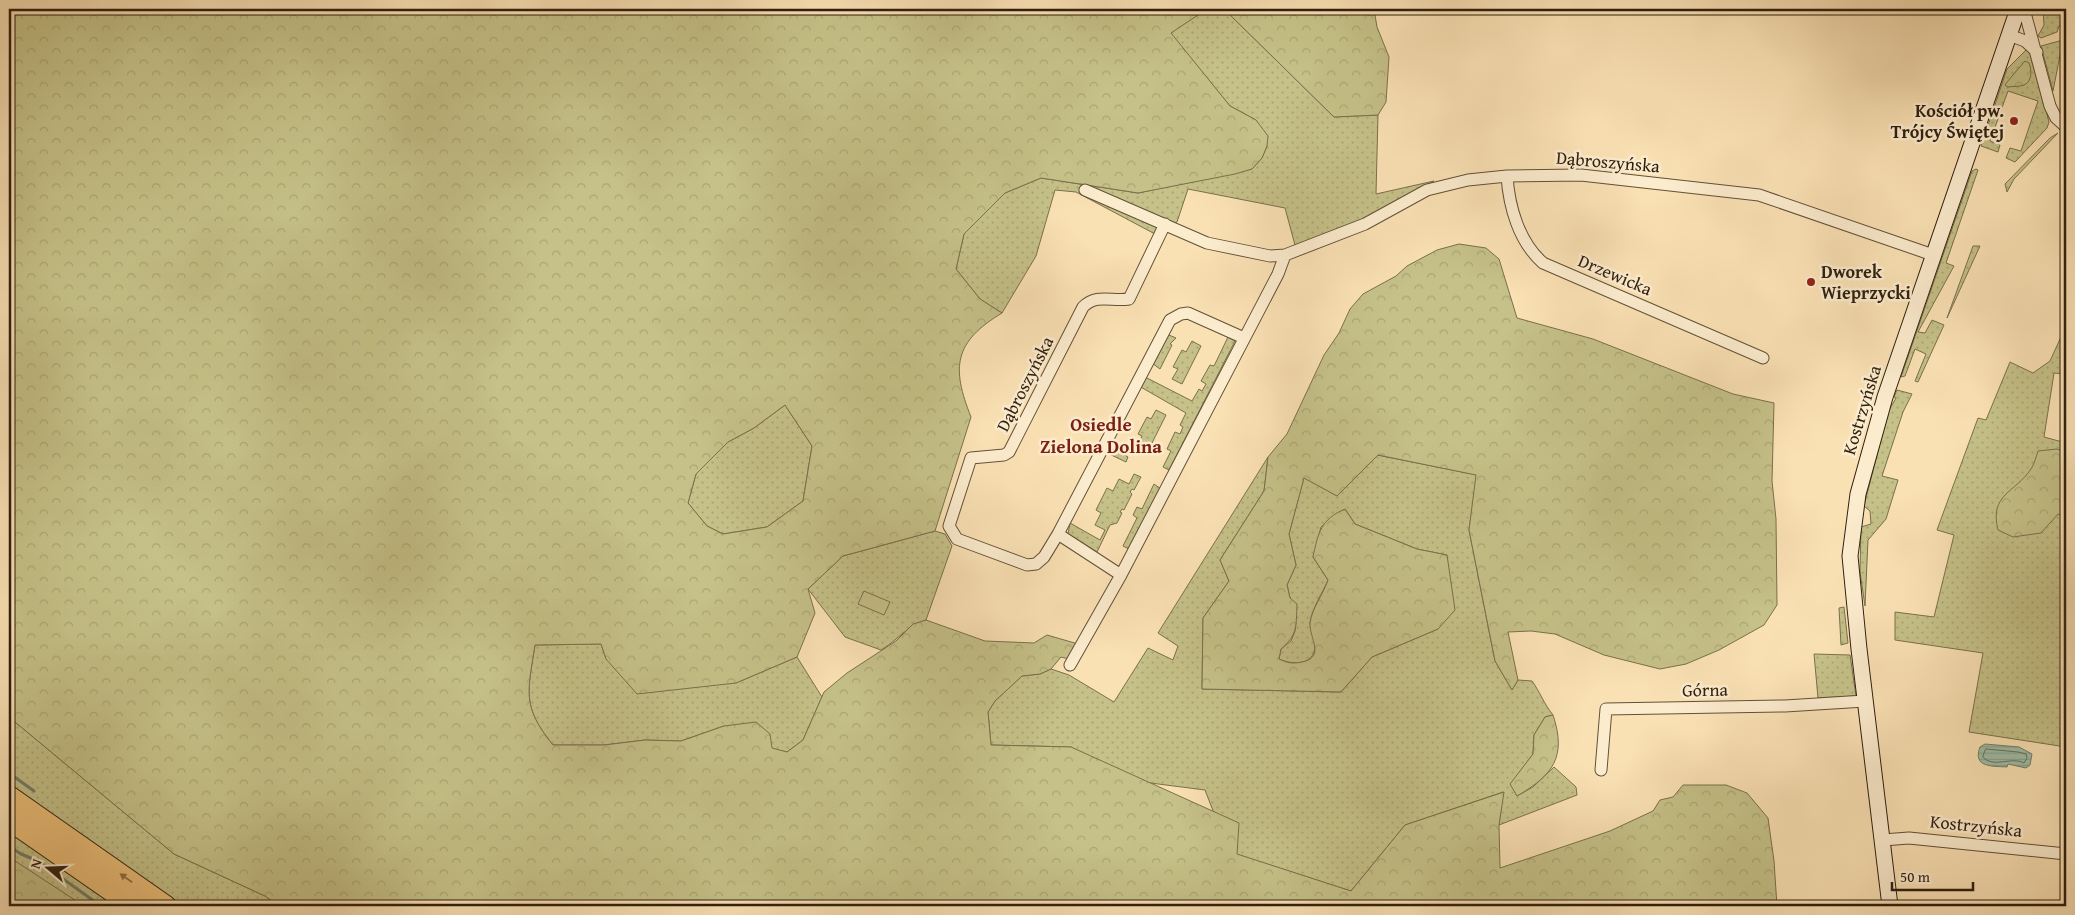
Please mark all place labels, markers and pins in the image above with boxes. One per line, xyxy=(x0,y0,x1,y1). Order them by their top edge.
place label: Kościół pw. Trójcy Świętej xyxy=(1891,97,2004,145)
marker: Kościół pw. Trójcy Świętej xyxy=(2008,115,2020,127)
place label: Dworek Wieprzycki xyxy=(1821,258,1911,306)
marker: Dworek Wieprzycki xyxy=(1805,276,1817,288)

